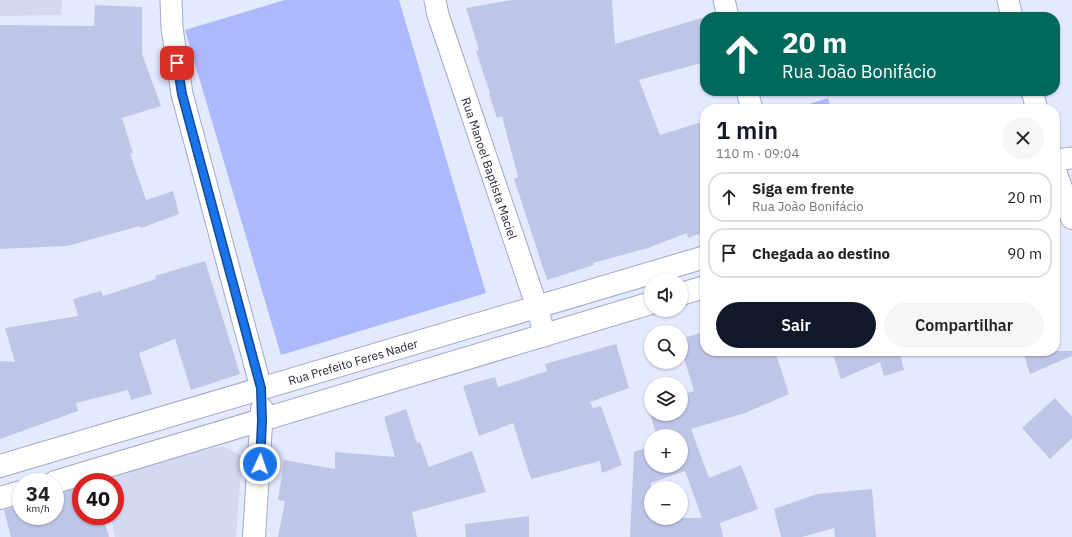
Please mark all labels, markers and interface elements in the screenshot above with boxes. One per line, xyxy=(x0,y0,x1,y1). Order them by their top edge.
text: 20 m xyxy=(782,24,847,61)
icon: ahead xyxy=(716,28,768,80)
pin xyxy=(160,46,194,80)
icon: arrive xyxy=(166,52,188,74)
text: Rua João Bonifácio xyxy=(782,60,936,83)
street label: Rua Manoel Baptista Maciel xyxy=(459,95,521,241)
text: 1 min xyxy=(716,114,778,146)
button: close xyxy=(1002,117,1044,159)
text: 110 m · 09:04 xyxy=(716,145,799,162)
text: Siga em frente xyxy=(752,179,854,198)
icon: ahead xyxy=(718,186,740,208)
text: 20 m xyxy=(1007,188,1042,207)
text: Rua João Bonifácio xyxy=(752,198,864,215)
icon: arrive xyxy=(718,242,740,264)
text: Chegada ao destino xyxy=(752,244,890,263)
text: 90 m xyxy=(1007,244,1042,263)
map controls xyxy=(644,273,688,525)
button: sound xyxy=(644,273,688,317)
button: Sair xyxy=(716,302,876,348)
button: Compartilhar xyxy=(884,302,1044,348)
button: search xyxy=(644,325,688,369)
street label: Rua Prefeito Feres Nader xyxy=(286,335,420,388)
button: layers xyxy=(644,377,688,421)
button: + xyxy=(644,429,688,473)
position arrow xyxy=(239,443,281,485)
speed limit sign: 40 xyxy=(72,473,124,525)
text: 34 xyxy=(26,480,50,507)
button: − xyxy=(644,481,688,525)
text: km/h xyxy=(26,502,50,515)

